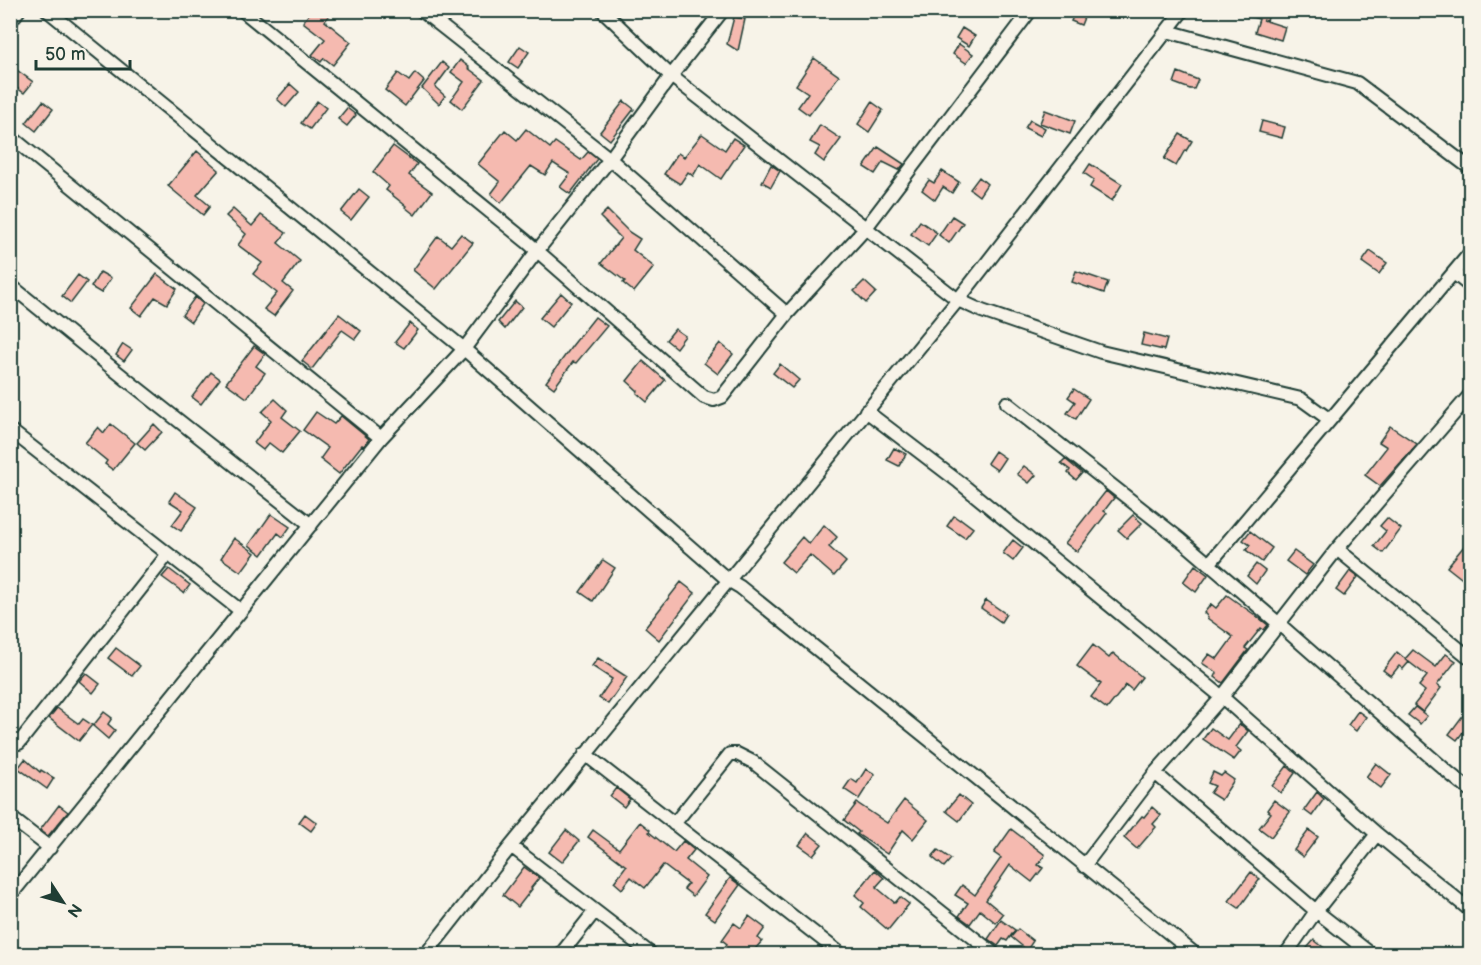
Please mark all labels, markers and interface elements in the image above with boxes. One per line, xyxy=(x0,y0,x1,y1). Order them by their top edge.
scale bar xyxy=(36,33,130,71)
text: 50 m xyxy=(45,44,86,65)
north arrow xyxy=(33,872,93,932)
text: N xyxy=(63,899,85,920)

